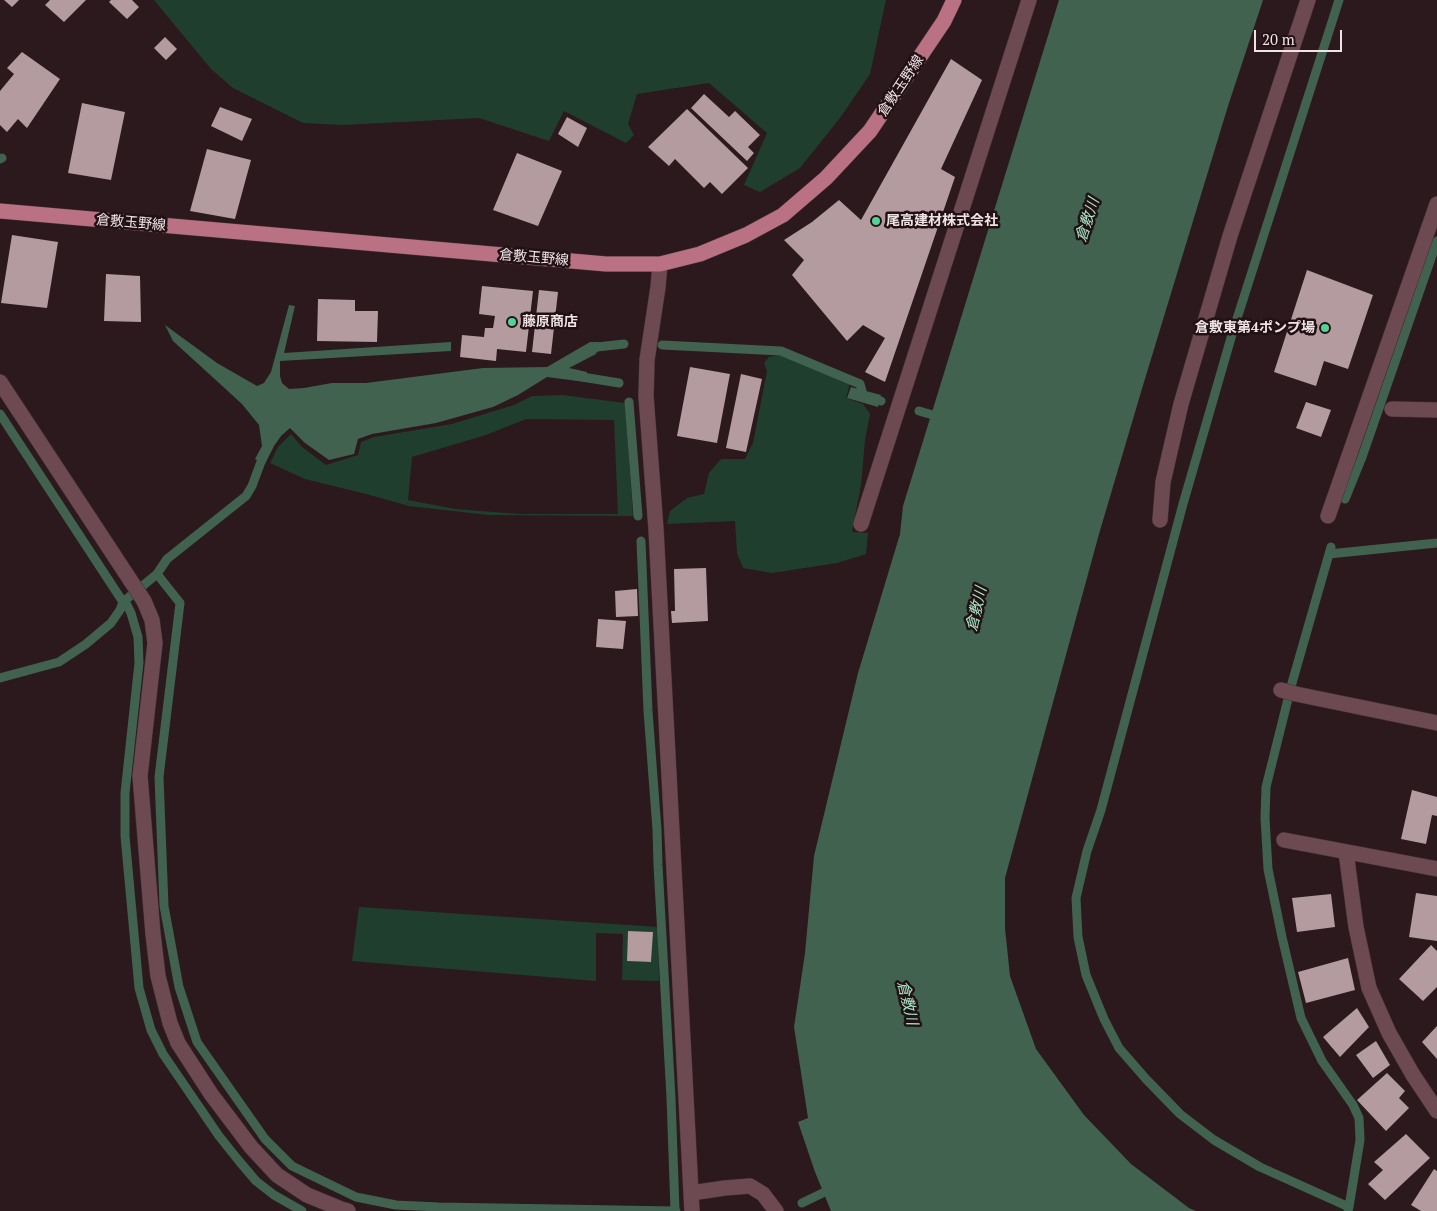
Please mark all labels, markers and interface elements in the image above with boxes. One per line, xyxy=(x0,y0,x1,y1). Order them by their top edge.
scale bar xyxy=(1257,20,1344,52)
text: 20 m xyxy=(1262,29,1295,49)
street label: 倉敷玉野線 xyxy=(874,52,928,120)
water label: 倉敷川 xyxy=(1072,196,1104,244)
street label: 倉敷玉野線 xyxy=(95,212,167,234)
place label: 尾高建材株式会社 xyxy=(886,213,998,229)
marker: 尾高建材株式会社 xyxy=(870,215,882,227)
street label: 倉敷玉野線 xyxy=(498,247,570,269)
place label: 藤原商店 xyxy=(522,314,578,330)
marker: 藤原商店 xyxy=(506,316,518,328)
place label: 倉敷東第4ポンプ場 xyxy=(1195,320,1315,336)
marker: 倉敷東第4ポンプ場 xyxy=(1319,322,1331,334)
water label: 倉敷川 xyxy=(963,585,991,633)
water label: 倉敷川 xyxy=(893,979,921,1027)

